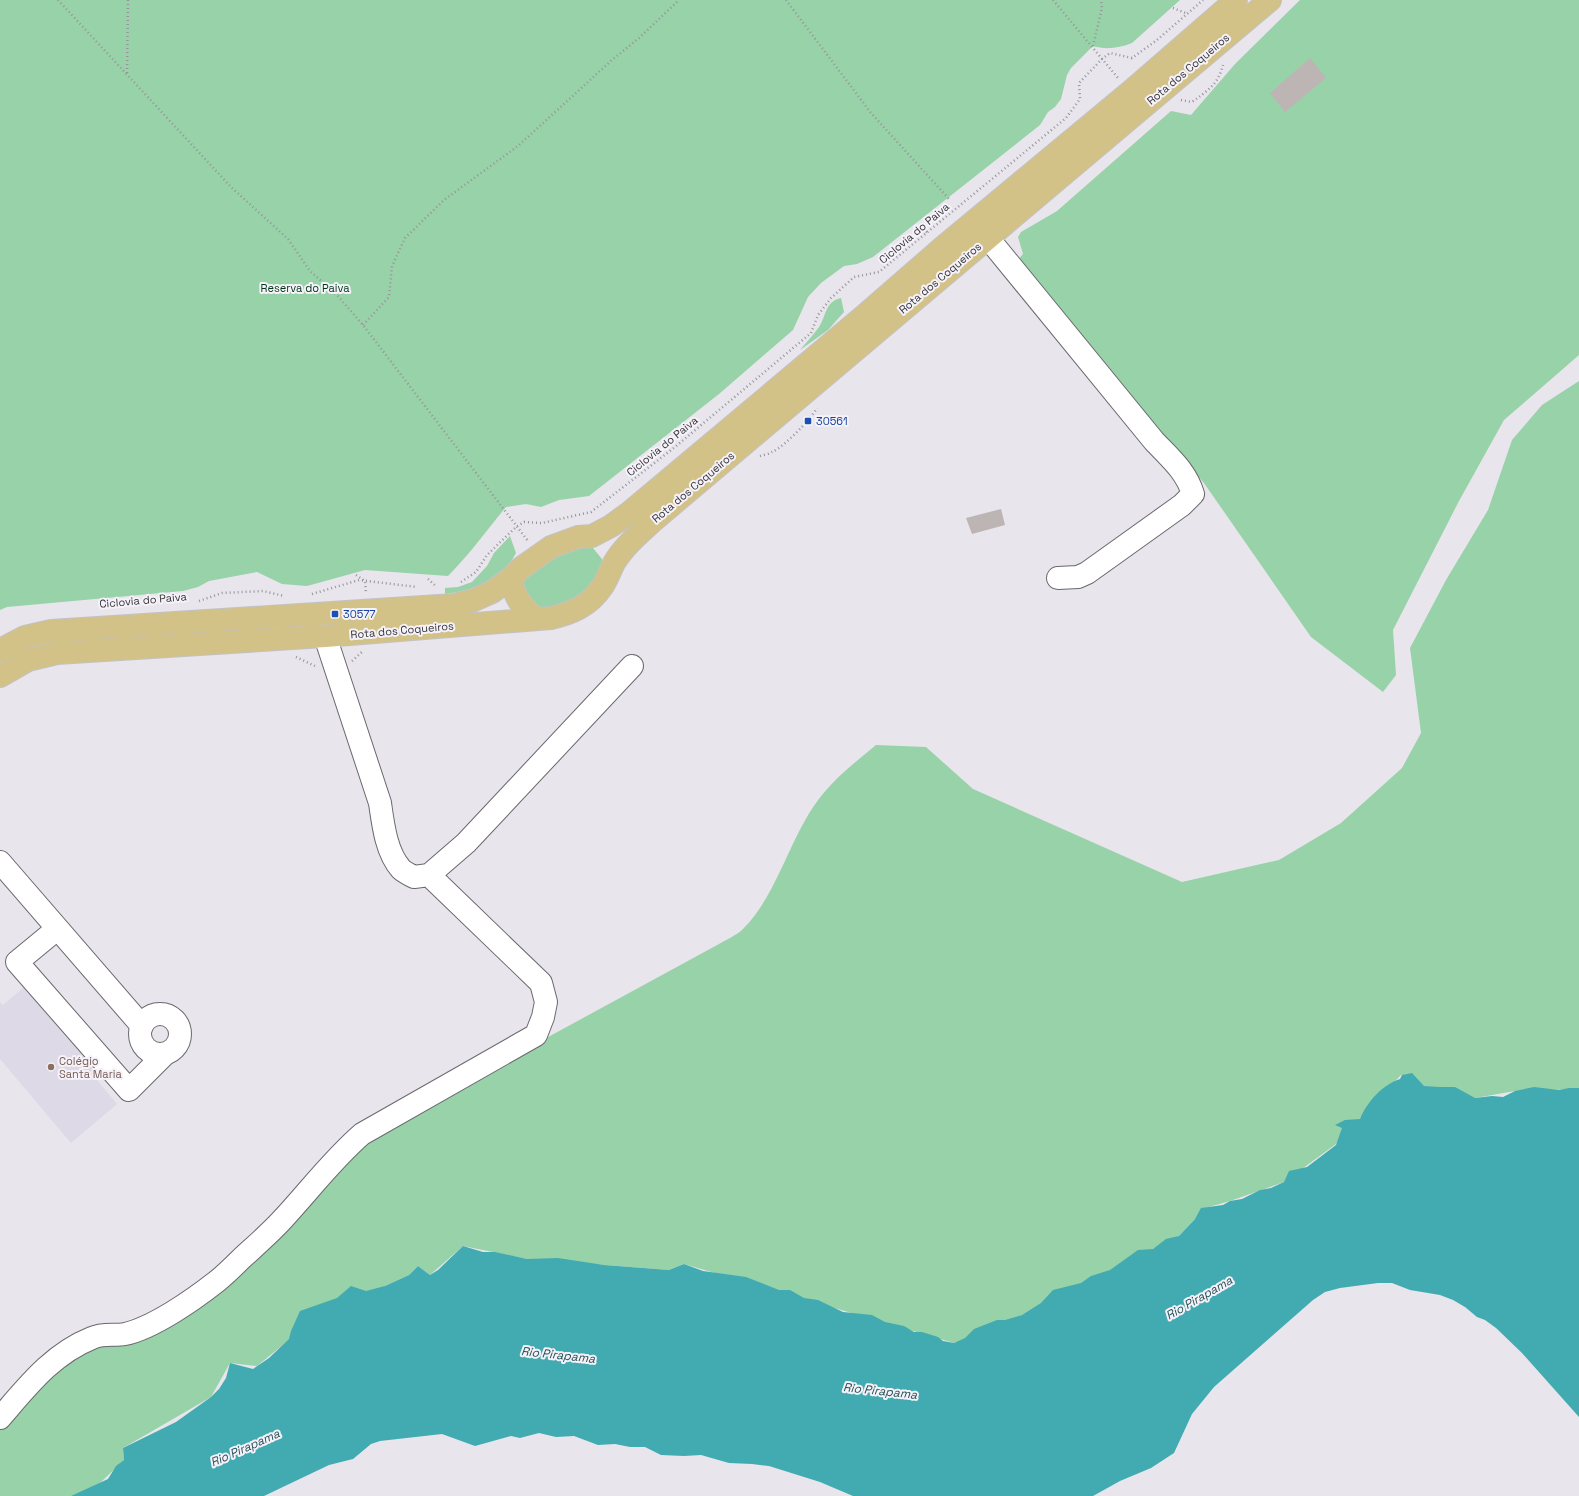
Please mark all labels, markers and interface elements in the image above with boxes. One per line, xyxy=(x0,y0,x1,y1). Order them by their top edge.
street label: Rota dos Coqueiros xyxy=(1144,30,1232,108)
street label: Ciclovia do Paiva xyxy=(876,199,953,267)
street label: Rota dos Coqueiros xyxy=(896,239,984,317)
park label: Reserva do Paiva xyxy=(260,281,350,295)
street label: Ciclovia do Paiva xyxy=(624,413,701,479)
place label: 30561 xyxy=(816,414,848,428)
marker: 30561 xyxy=(803,416,813,426)
street label: Rota dos Coqueiros xyxy=(649,448,737,526)
street label: Ciclovia do Paiva xyxy=(99,589,188,611)
place label: 30577 xyxy=(343,607,376,621)
marker: 30577 xyxy=(330,609,340,619)
street label: Rota dos Coqueiros xyxy=(350,618,454,641)
place label: Colégio Santa Maria xyxy=(59,1054,123,1081)
marker: Colégio Santa Maria xyxy=(46,1062,56,1072)
water label: Rio Pirapama xyxy=(1163,1272,1235,1323)
water label: Rio Pirapama xyxy=(520,1343,596,1367)
water label: Rio Pirapama xyxy=(842,1379,918,1403)
water label: Rio Pirapama xyxy=(208,1426,282,1470)

